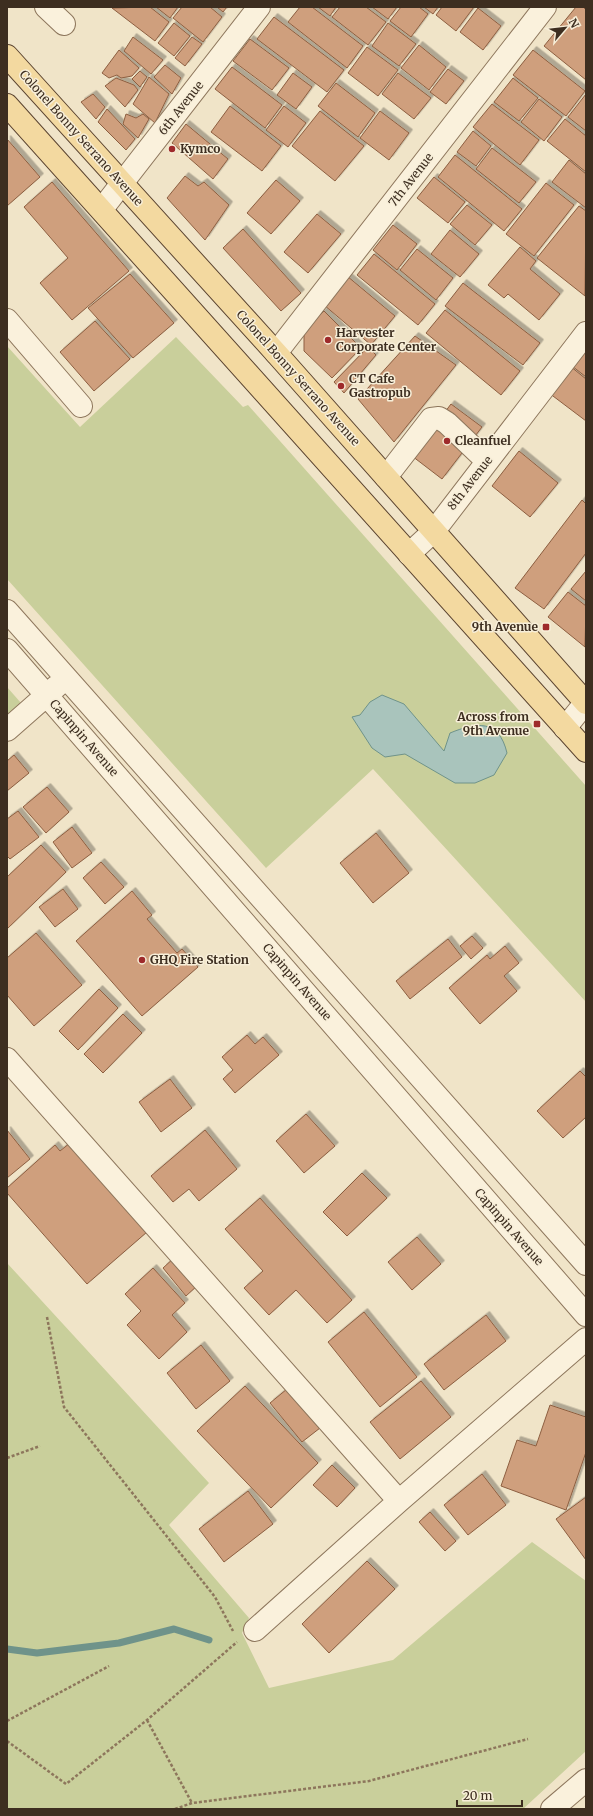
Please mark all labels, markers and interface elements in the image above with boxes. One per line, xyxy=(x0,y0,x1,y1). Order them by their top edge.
north arrow xyxy=(545,8,585,48)
text: N xyxy=(566,16,582,31)
street label: Colonel Bonny Serrano Avenue xyxy=(16,67,146,209)
street label: 6th Avenue xyxy=(155,78,206,138)
place label: Kymco xyxy=(180,141,221,156)
marker: Kymco xyxy=(167,144,177,154)
street label: 7th Avenue xyxy=(385,150,436,210)
street label: Colonel Bonny Serrano Avenue xyxy=(233,307,363,449)
place label: Harvester Corporate Center xyxy=(336,325,437,354)
marker: Harvester Corporate Center xyxy=(323,335,333,345)
place label: CT Cafe Gastropub xyxy=(349,371,411,400)
marker: CT Cafe Gastropub xyxy=(336,381,346,391)
place label: Cleanfuel xyxy=(455,433,511,448)
marker: Cleanfuel xyxy=(442,436,452,446)
street label: 8th Avenue xyxy=(444,453,495,513)
place label: 9th Avenue xyxy=(472,619,539,634)
marker: 9th Avenue xyxy=(541,622,551,632)
street label: Capinpin Avenue xyxy=(47,696,122,779)
place label: Across from 9th Avenue xyxy=(456,709,530,738)
marker: Across from 9th Avenue xyxy=(532,719,542,729)
street label: Capinpin Avenue xyxy=(260,940,335,1023)
place label: GHQ Fire Station xyxy=(150,952,249,967)
marker: GHQ Fire Station xyxy=(137,955,147,965)
street label: Capinpin Avenue xyxy=(472,1185,547,1268)
scale bar xyxy=(457,1782,522,1808)
text: 20 m xyxy=(463,1788,492,1803)

